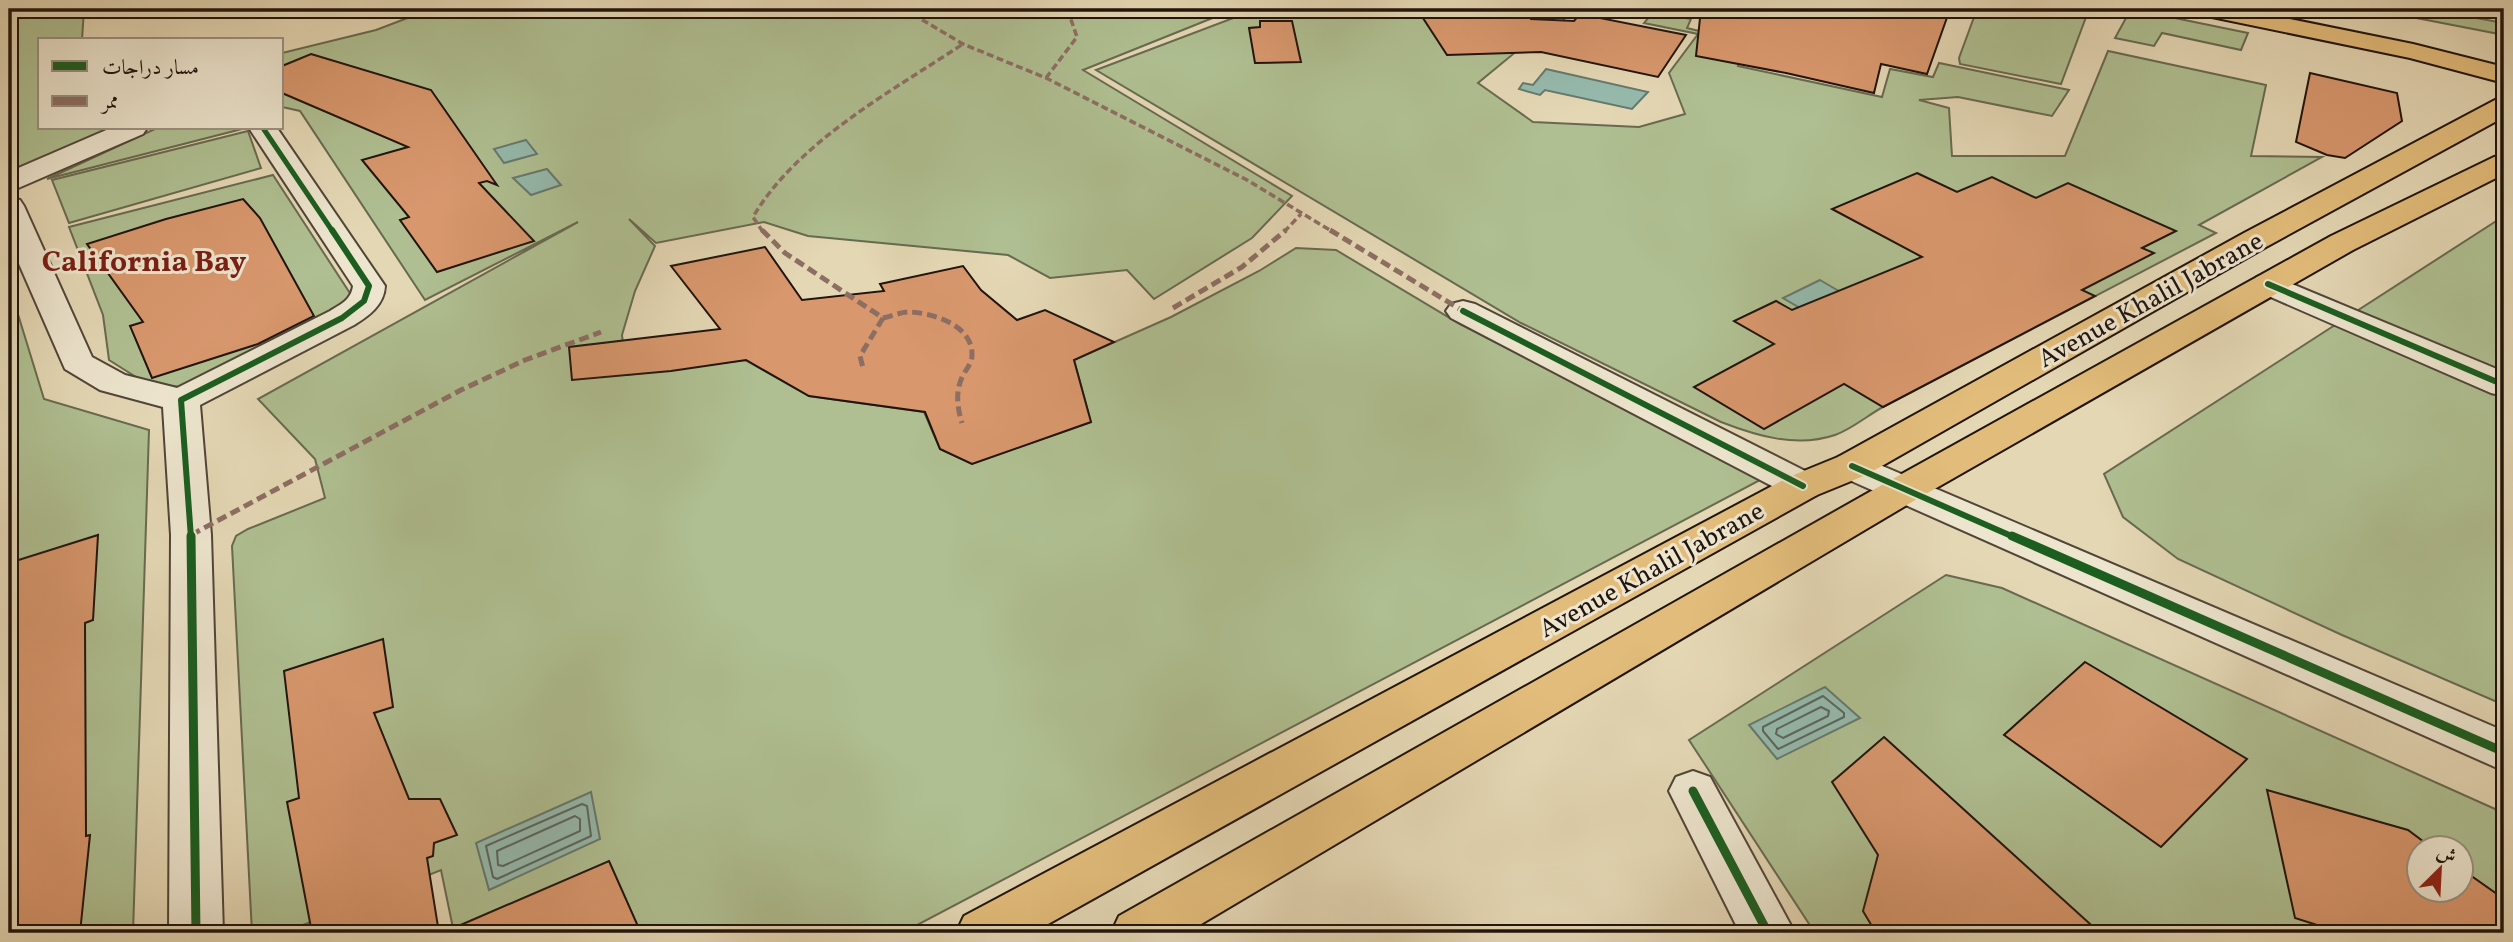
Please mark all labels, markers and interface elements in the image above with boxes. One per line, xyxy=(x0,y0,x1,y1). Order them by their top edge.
legend xyxy=(38,38,284,130)
text: مسار دراجات xyxy=(102,54,199,83)
text: ممر xyxy=(100,88,119,117)
street label: Avenue Khalil Jabrane xyxy=(2032,224,2270,378)
district label: California Bay xyxy=(42,242,246,284)
street label: Avenue Khalil Jabrane xyxy=(1533,494,1771,648)
north arrow xyxy=(2404,834,2474,904)
text: ش xyxy=(2432,840,2460,871)

